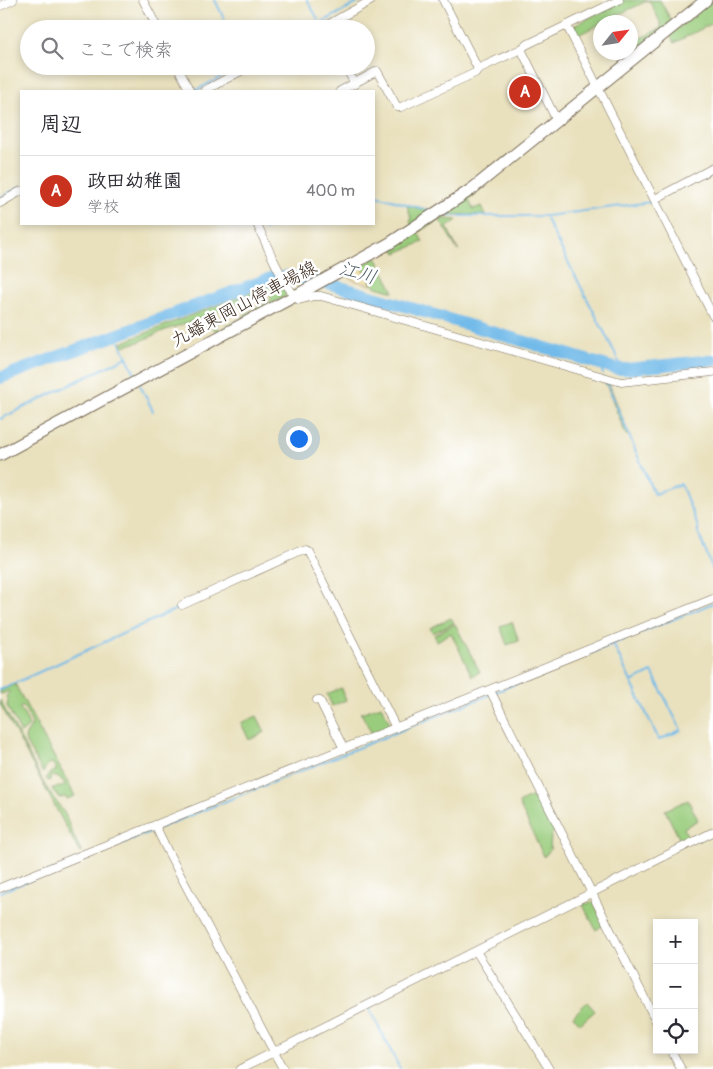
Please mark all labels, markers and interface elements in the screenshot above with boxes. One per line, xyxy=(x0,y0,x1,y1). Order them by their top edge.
north arrow xyxy=(593,15,638,60)
search box xyxy=(20,20,375,75)
icon: search xyxy=(38,34,66,62)
text: ここで検索 xyxy=(78,38,173,62)
pin: A xyxy=(509,73,541,111)
text: 周辺 xyxy=(40,111,82,138)
text: 政田幼稚園 xyxy=(87,169,182,193)
text: A xyxy=(51,181,61,201)
text: 400 m xyxy=(306,181,355,201)
text: 学校 xyxy=(87,197,119,217)
street label: 九蟠東岡山停車場線 xyxy=(167,256,321,352)
water label: 江川 xyxy=(336,256,380,290)
your location xyxy=(286,426,312,452)
map controls xyxy=(653,919,698,1054)
button: + xyxy=(653,919,698,964)
button: − xyxy=(653,964,698,1009)
button: locate xyxy=(653,1009,698,1054)

